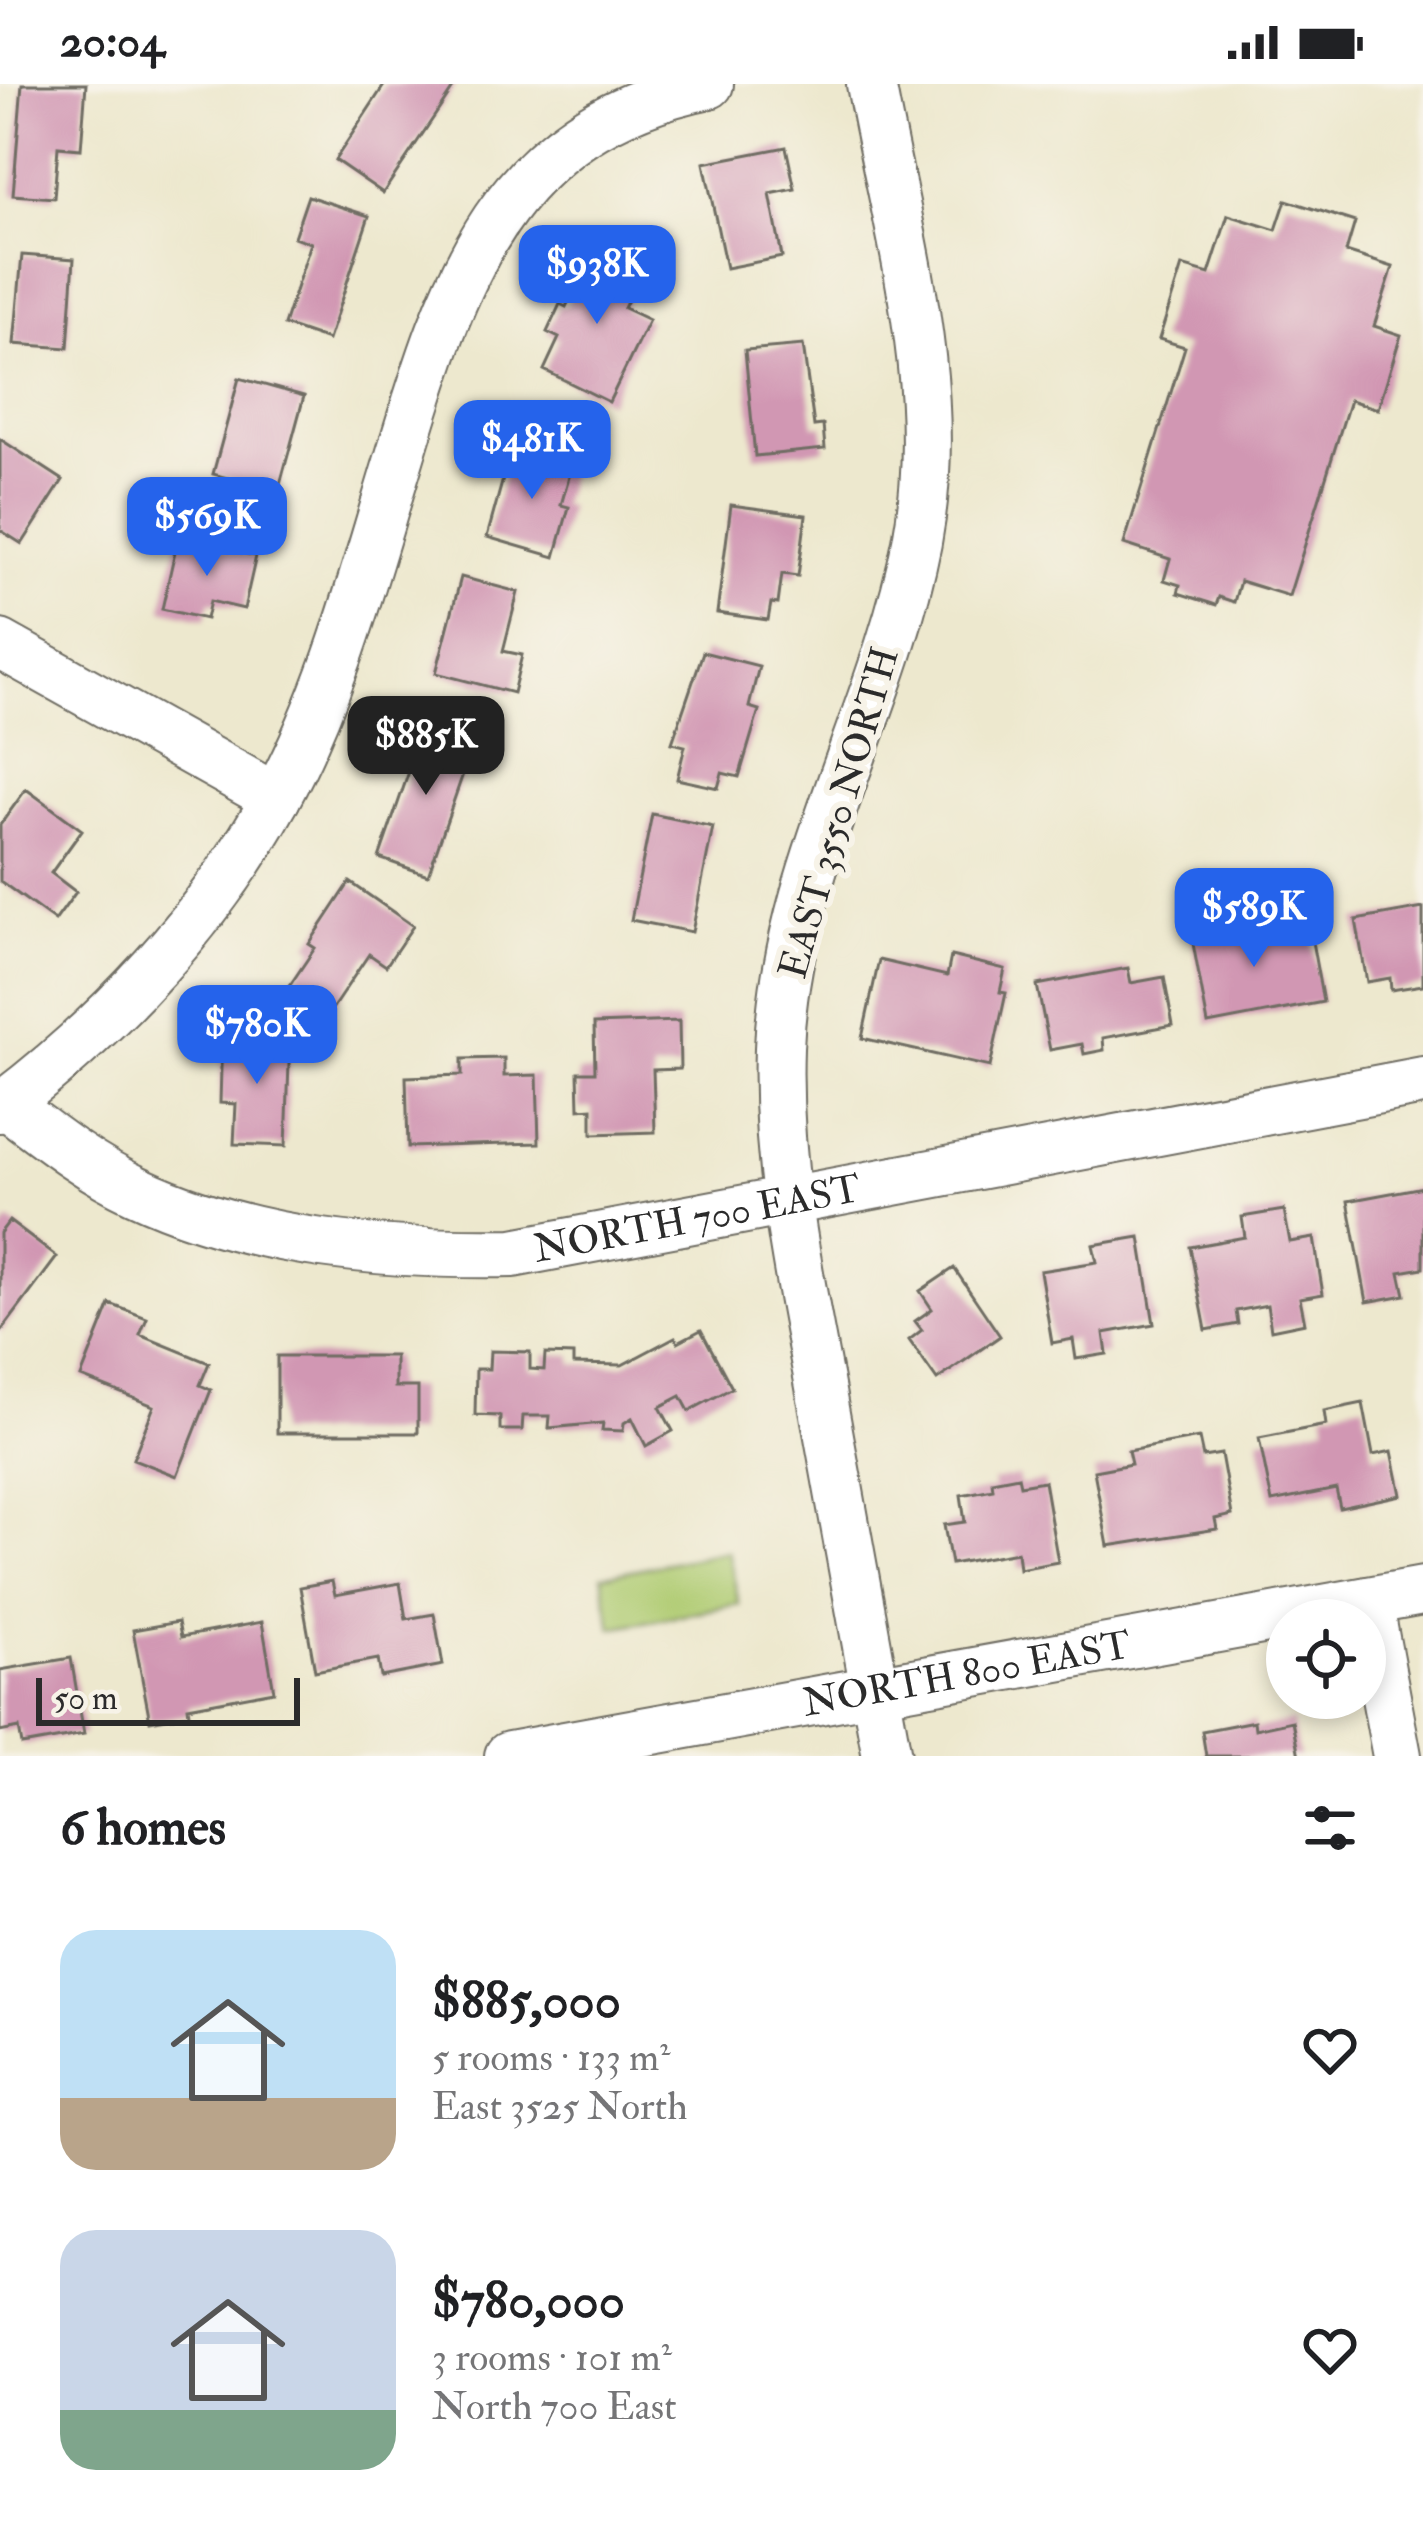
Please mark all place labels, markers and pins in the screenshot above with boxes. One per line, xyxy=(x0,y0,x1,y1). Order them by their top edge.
pin: $938K xyxy=(513,225,681,327)
pin: $481K xyxy=(448,400,616,502)
pin: $569K xyxy=(123,477,291,579)
pin: $885K xyxy=(342,696,510,798)
pin: $589K xyxy=(1170,868,1338,970)
pin: $780K xyxy=(173,985,341,1087)

